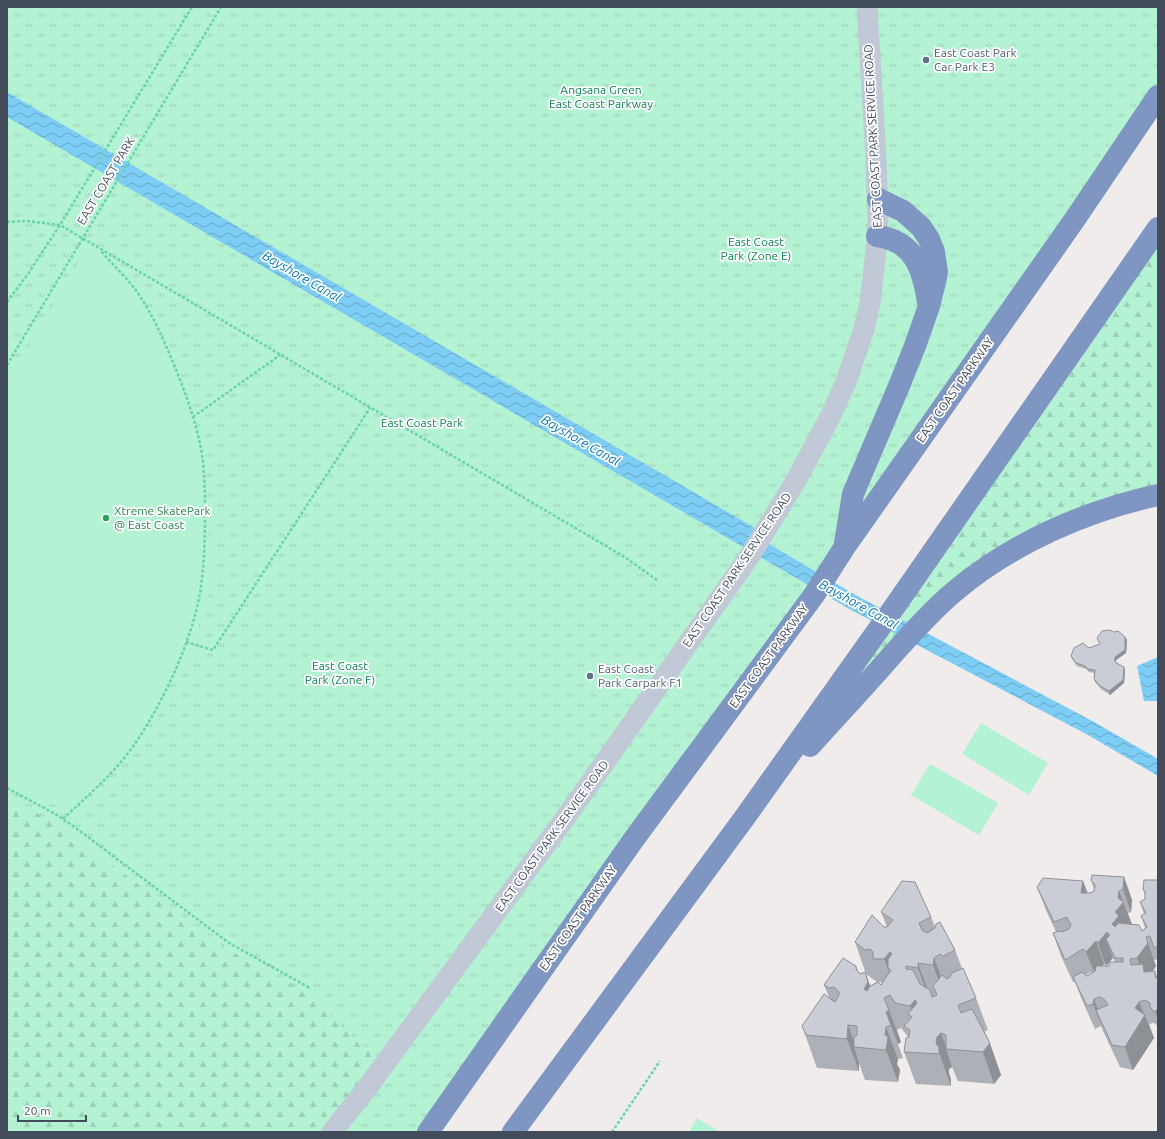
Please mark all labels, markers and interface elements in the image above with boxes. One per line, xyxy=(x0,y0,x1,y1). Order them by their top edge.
street label: EAST COAST PARK SERVICE ROAD xyxy=(861,44,884,228)
place label: East Coast Park Car Park E3 xyxy=(934,46,1017,73)
marker: East Coast Park Car Park E3 xyxy=(921,55,931,65)
park label: Angsana Green East Coast Parkway xyxy=(549,83,653,110)
street label: EAST COAST PARK xyxy=(74,134,137,227)
park label: East Coast Park (Zone E) xyxy=(721,235,791,263)
water label: Bayshore Canal xyxy=(260,248,344,304)
street label: EAST COAST PARKWAY xyxy=(913,335,996,445)
water label: Bayshore Canal xyxy=(539,412,623,468)
park label: East Coast Park xyxy=(381,416,463,429)
street label: EAST COAST PARK SERVICE ROAD xyxy=(680,490,793,649)
place label: Xtreme SkatePark @ East Coast xyxy=(114,504,211,531)
marker: Xtreme SkatePark @ East Coast xyxy=(101,513,111,523)
water label: Bayshore Canal xyxy=(817,577,901,632)
street label: EAST COAST PARKWAY xyxy=(727,601,811,710)
park label: East Coast Park (Zone F) xyxy=(305,659,375,687)
place label: East Coast Park Carpark F1 xyxy=(598,662,682,689)
marker: East Coast Park Carpark F1 xyxy=(585,671,595,681)
street label: EAST COAST PARK SERVICE ROAD xyxy=(492,758,611,914)
street label: EAST COAST PARKWAY xyxy=(536,863,619,973)
scale bar xyxy=(18,1097,86,1123)
text: 20 m xyxy=(24,1104,51,1117)

